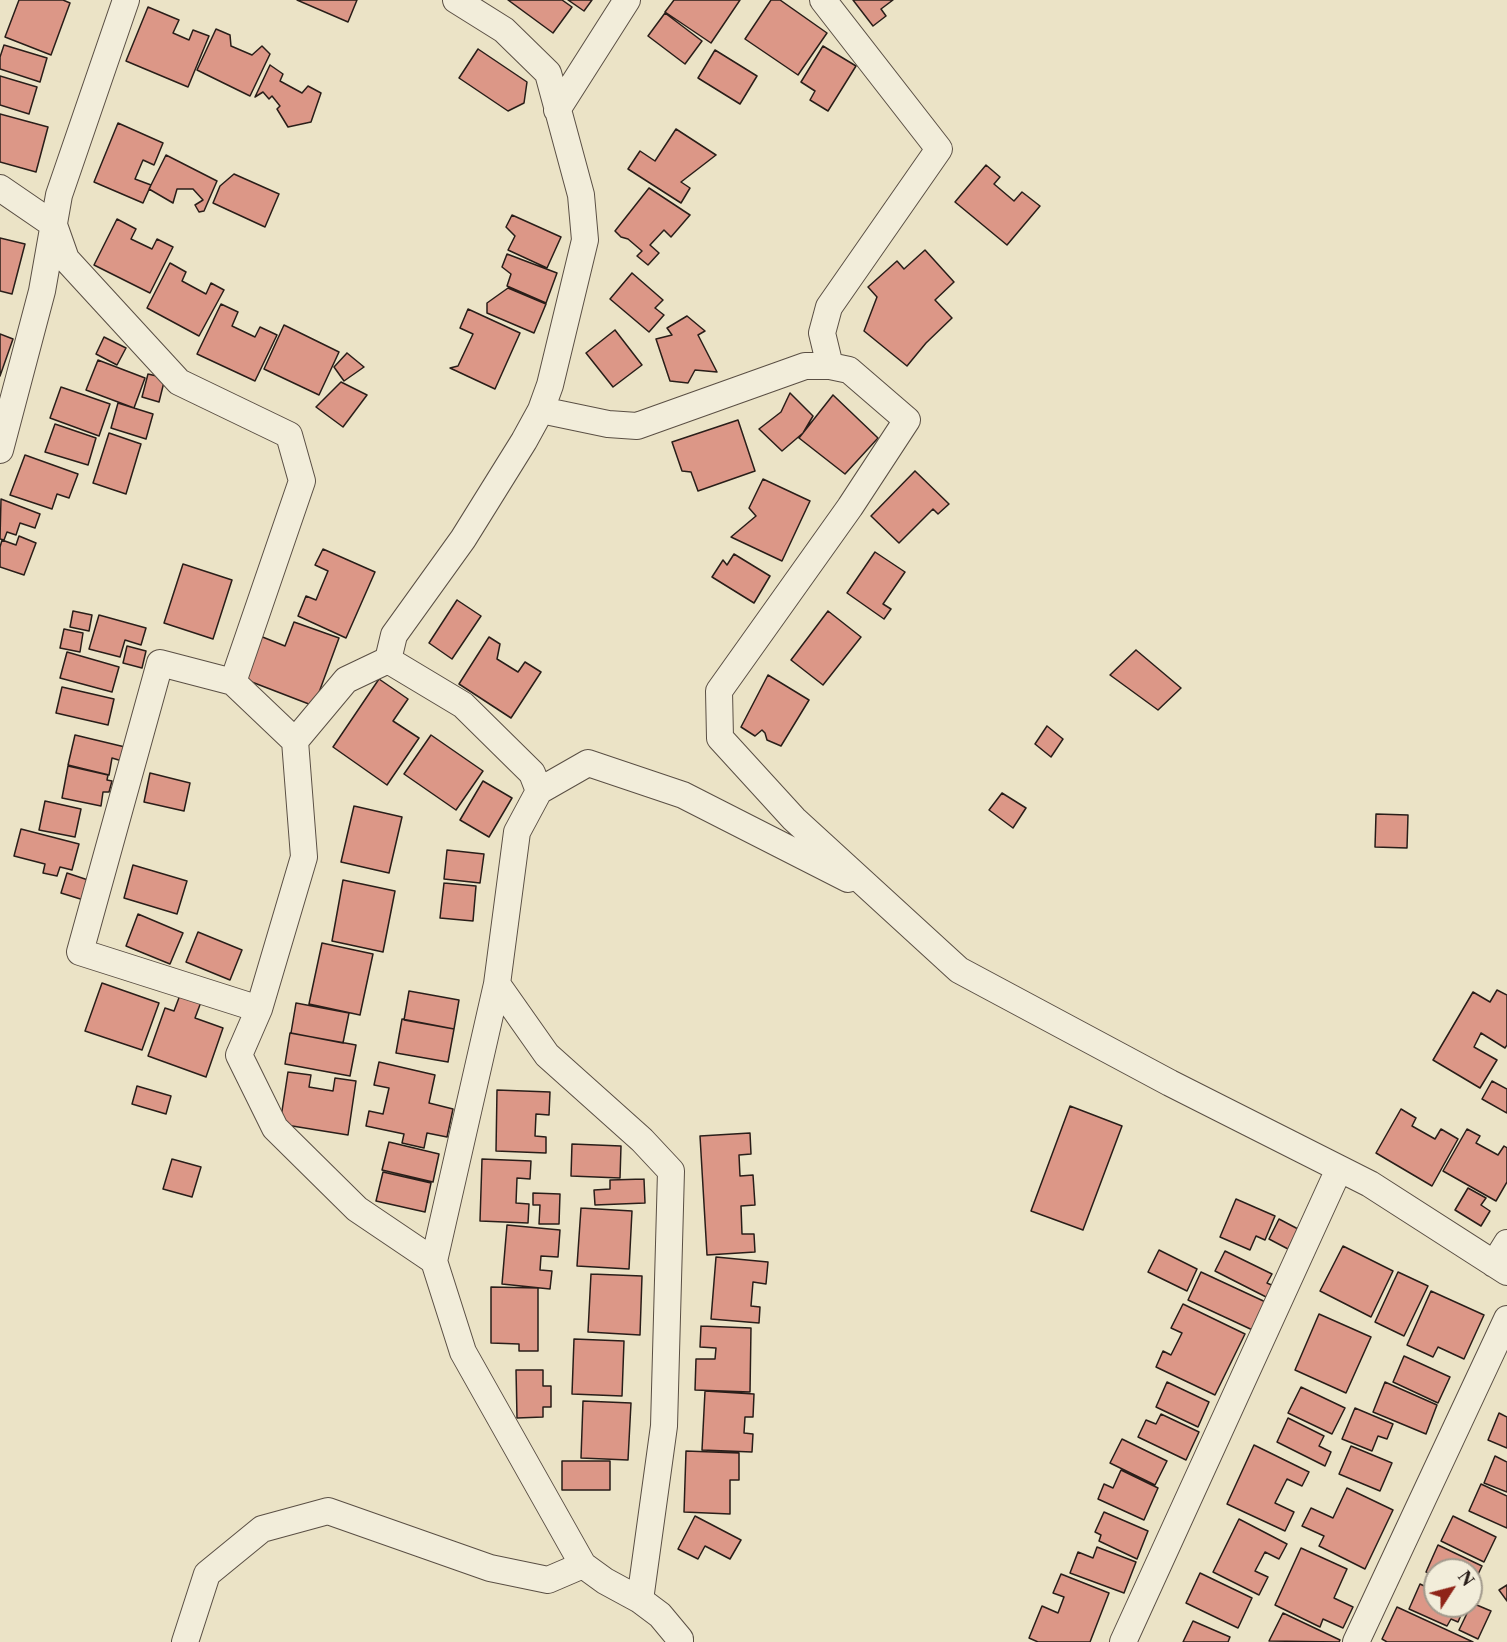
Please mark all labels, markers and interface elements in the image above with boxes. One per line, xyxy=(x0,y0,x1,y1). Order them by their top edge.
north arrow xyxy=(1423,1558,1483,1618)
text: N xyxy=(1454,1567,1478,1590)

